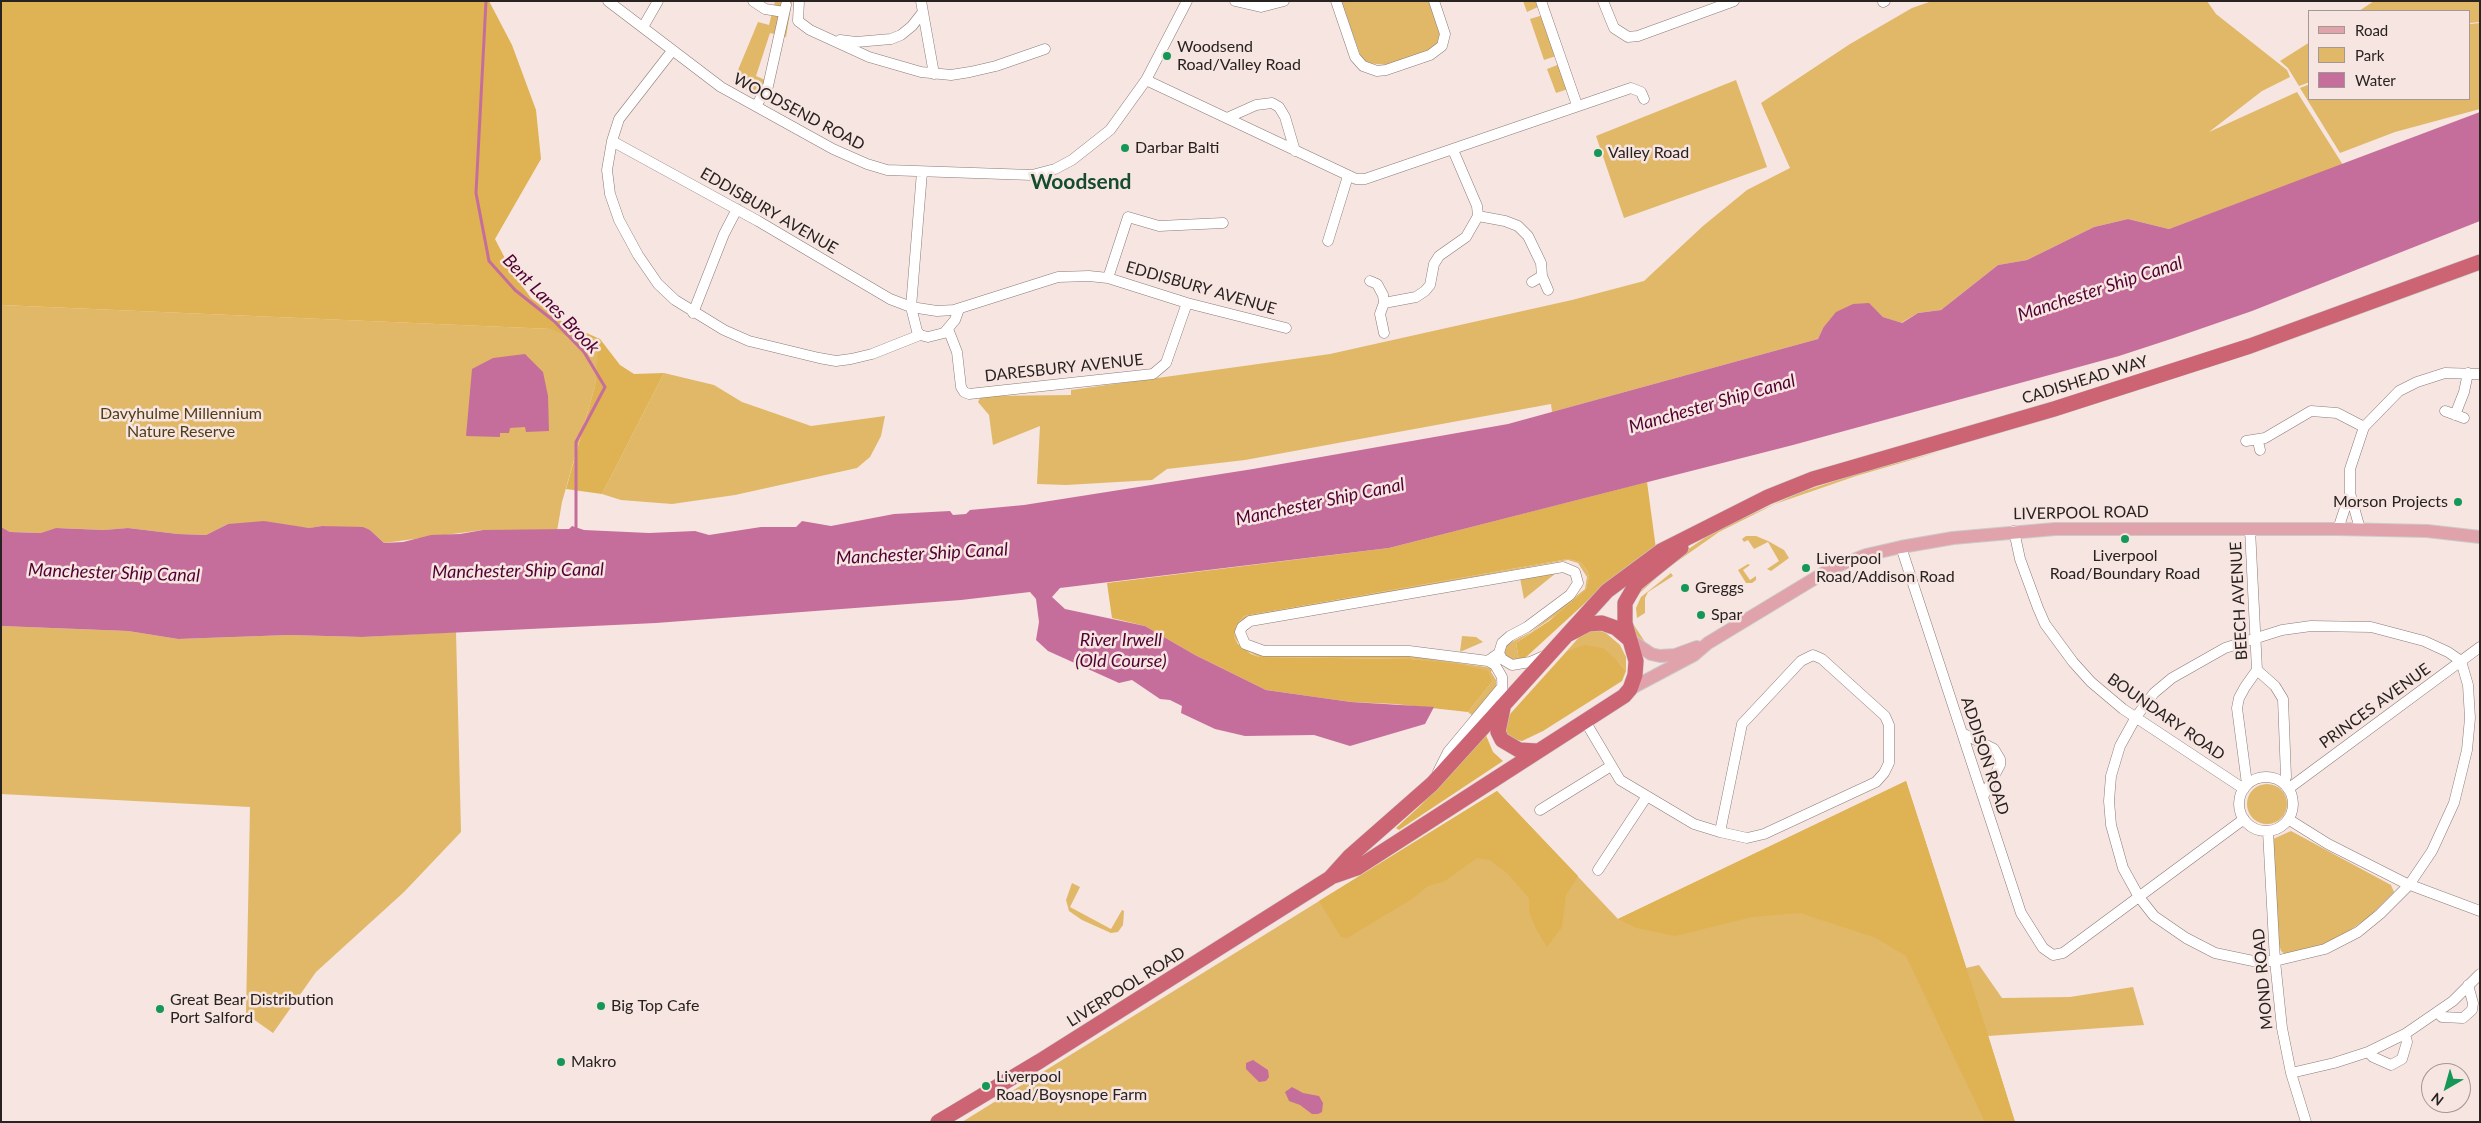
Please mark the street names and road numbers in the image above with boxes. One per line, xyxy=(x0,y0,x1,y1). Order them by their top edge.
street label: WOODSEND ROAD xyxy=(730,69,868,155)
street label: EDDISBURY AVENUE xyxy=(697,164,841,258)
street label: EDDISBURY AVENUE xyxy=(1123,257,1279,319)
street label: DARESBURY AVENUE xyxy=(984,350,1144,386)
street label: CADISHEAD WAY xyxy=(2020,352,2150,408)
street label: LIVERPOOL ROAD xyxy=(2013,502,2149,524)
street label: BEECH AVENUE xyxy=(2226,541,2252,661)
street label: PRINCES AVENUE xyxy=(2316,659,2434,753)
street label: BOUNDARY ROAD xyxy=(2104,669,2228,765)
street label: ADDISON ROAD xyxy=(1957,695,2013,817)
street label: MOND ROAD xyxy=(2249,928,2277,1030)
street label: LIVERPOOL ROAD xyxy=(1063,943,1189,1031)

